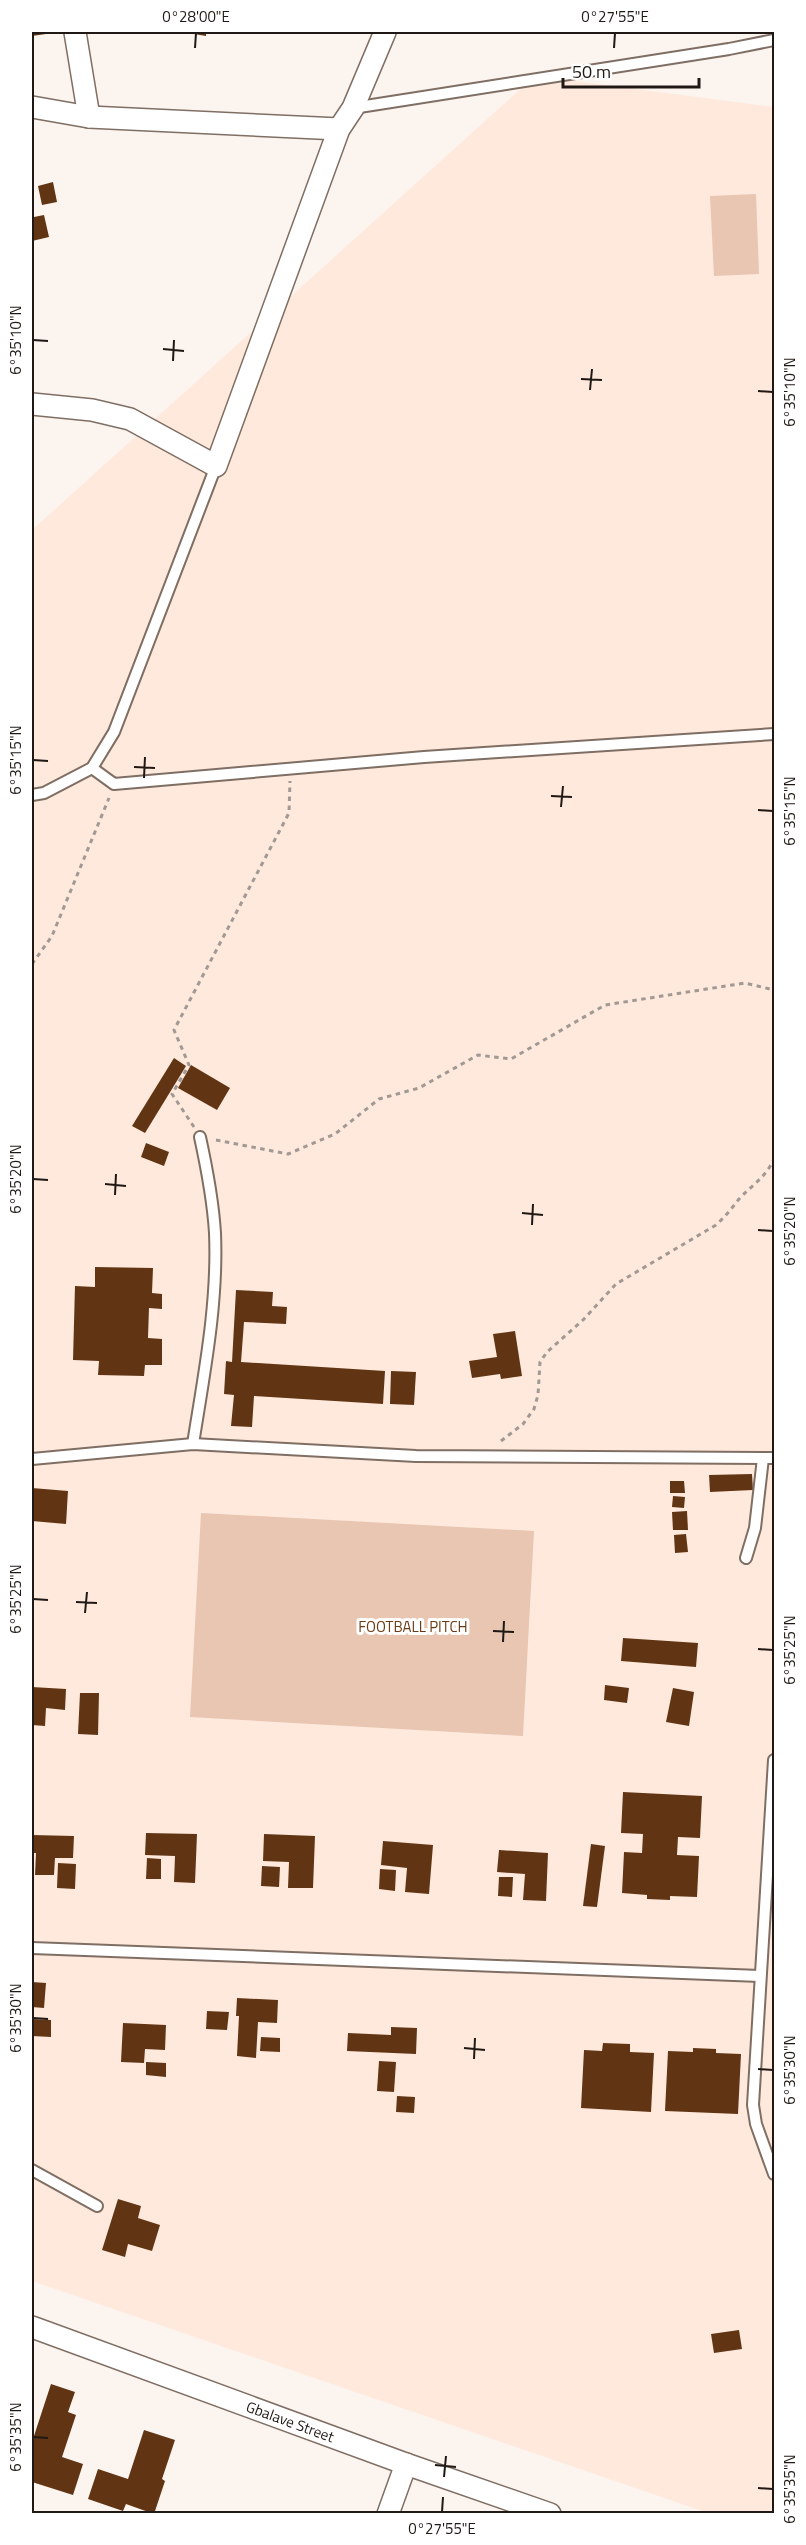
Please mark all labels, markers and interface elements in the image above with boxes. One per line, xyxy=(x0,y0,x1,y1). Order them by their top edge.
text: 0°28'00"E xyxy=(162,5,230,28)
text: 0°27'55"E xyxy=(581,5,649,28)
scale bar xyxy=(563,51,700,89)
text: 50 m xyxy=(572,58,611,85)
text: 6°35'10"N xyxy=(4,305,27,375)
text: 6°35'10"N xyxy=(778,357,801,427)
text: 6°35'15"N xyxy=(4,725,27,795)
text: 6°35'15"N xyxy=(778,776,801,846)
text: 6°35'20"N xyxy=(4,1144,27,1214)
text: 6°35'20"N xyxy=(778,1196,801,1266)
text: 6°35'25"N xyxy=(4,1564,27,1634)
park label: FOOTBALL PITCH xyxy=(358,1615,468,1638)
text: 6°35'25"N xyxy=(778,1615,801,1685)
text: 6°35'30"N xyxy=(4,1983,27,2053)
text: 6°35'30"N xyxy=(778,2035,801,2105)
street label: Gbalave Street xyxy=(243,2395,338,2448)
text: 6°35'35"N xyxy=(4,2402,27,2472)
text: 6°35'35"N xyxy=(778,2454,801,2524)
text: 0°27'55"E xyxy=(408,2517,476,2540)

